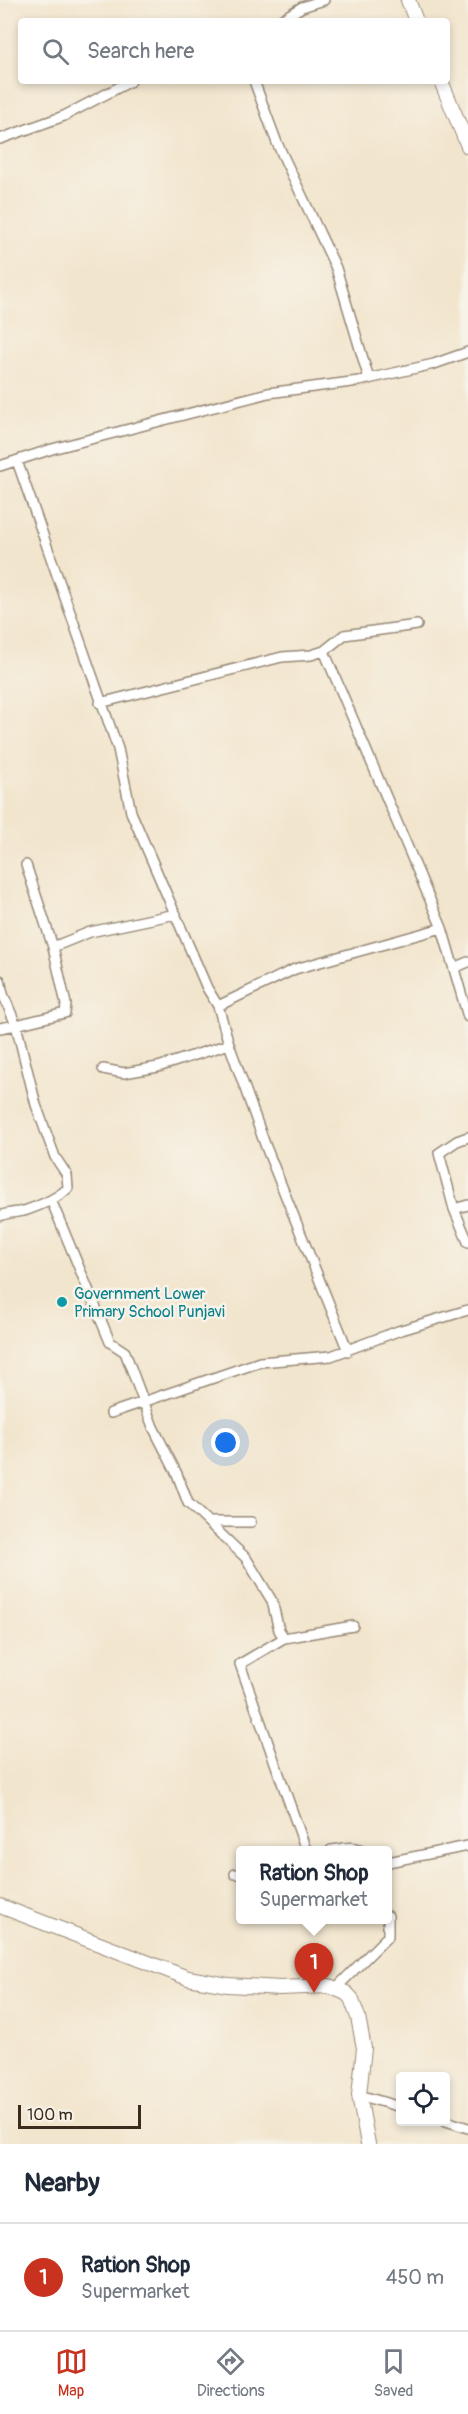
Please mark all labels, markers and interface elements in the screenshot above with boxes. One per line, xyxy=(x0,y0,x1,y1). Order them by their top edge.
search box xyxy=(18,18,450,84)
icon: search xyxy=(39,35,72,68)
text: Search here xyxy=(87,37,194,65)
place label: Government Lower Primary School Punjavi xyxy=(74,1284,225,1322)
marker: Government Lower Primary School Punjavi xyxy=(55,1295,69,1309)
your location xyxy=(211,1428,240,1457)
popup xyxy=(236,1846,392,1924)
text: Ration Shop xyxy=(259,1859,369,1887)
text: Supermarket xyxy=(259,1887,368,1912)
pin: 1 xyxy=(294,1944,334,1993)
map controls xyxy=(396,2072,450,2126)
button: locate xyxy=(396,2072,450,2126)
scale bar xyxy=(18,2102,141,2130)
text: 100 m xyxy=(27,2105,73,2125)
text: Nearby xyxy=(24,2167,100,2199)
text: Ration Shop xyxy=(81,2251,190,2279)
text: 1 xyxy=(40,2265,47,2290)
text: 450 m xyxy=(386,2265,444,2290)
text: Supermarket xyxy=(81,2279,190,2304)
tab: Map xyxy=(55,2345,88,2401)
tab: Directions xyxy=(197,2345,265,2401)
tab: Saved xyxy=(374,2345,413,2401)

